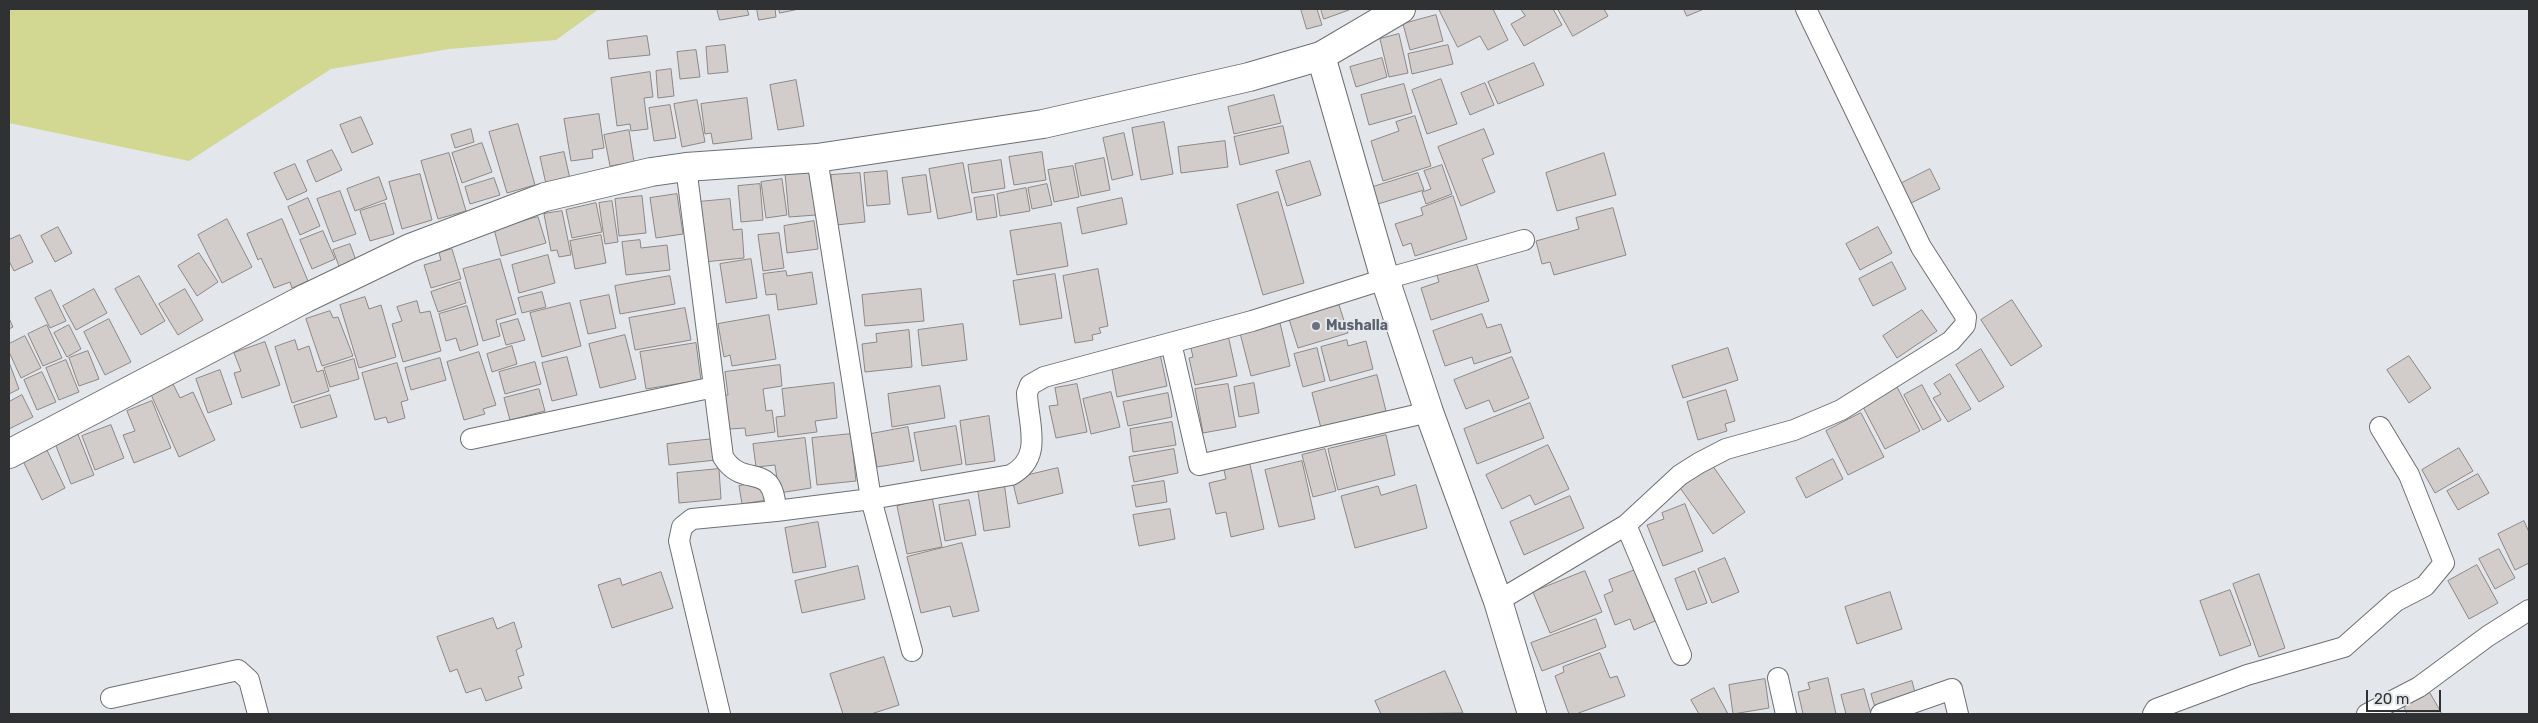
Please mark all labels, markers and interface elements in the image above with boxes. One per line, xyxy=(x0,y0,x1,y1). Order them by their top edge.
place label: Mushalla xyxy=(1326,318,1388,334)
marker: Mushalla xyxy=(1310,320,1322,332)
scale bar xyxy=(2368,680,2443,712)
text: 20 m xyxy=(2374,690,2409,708)

